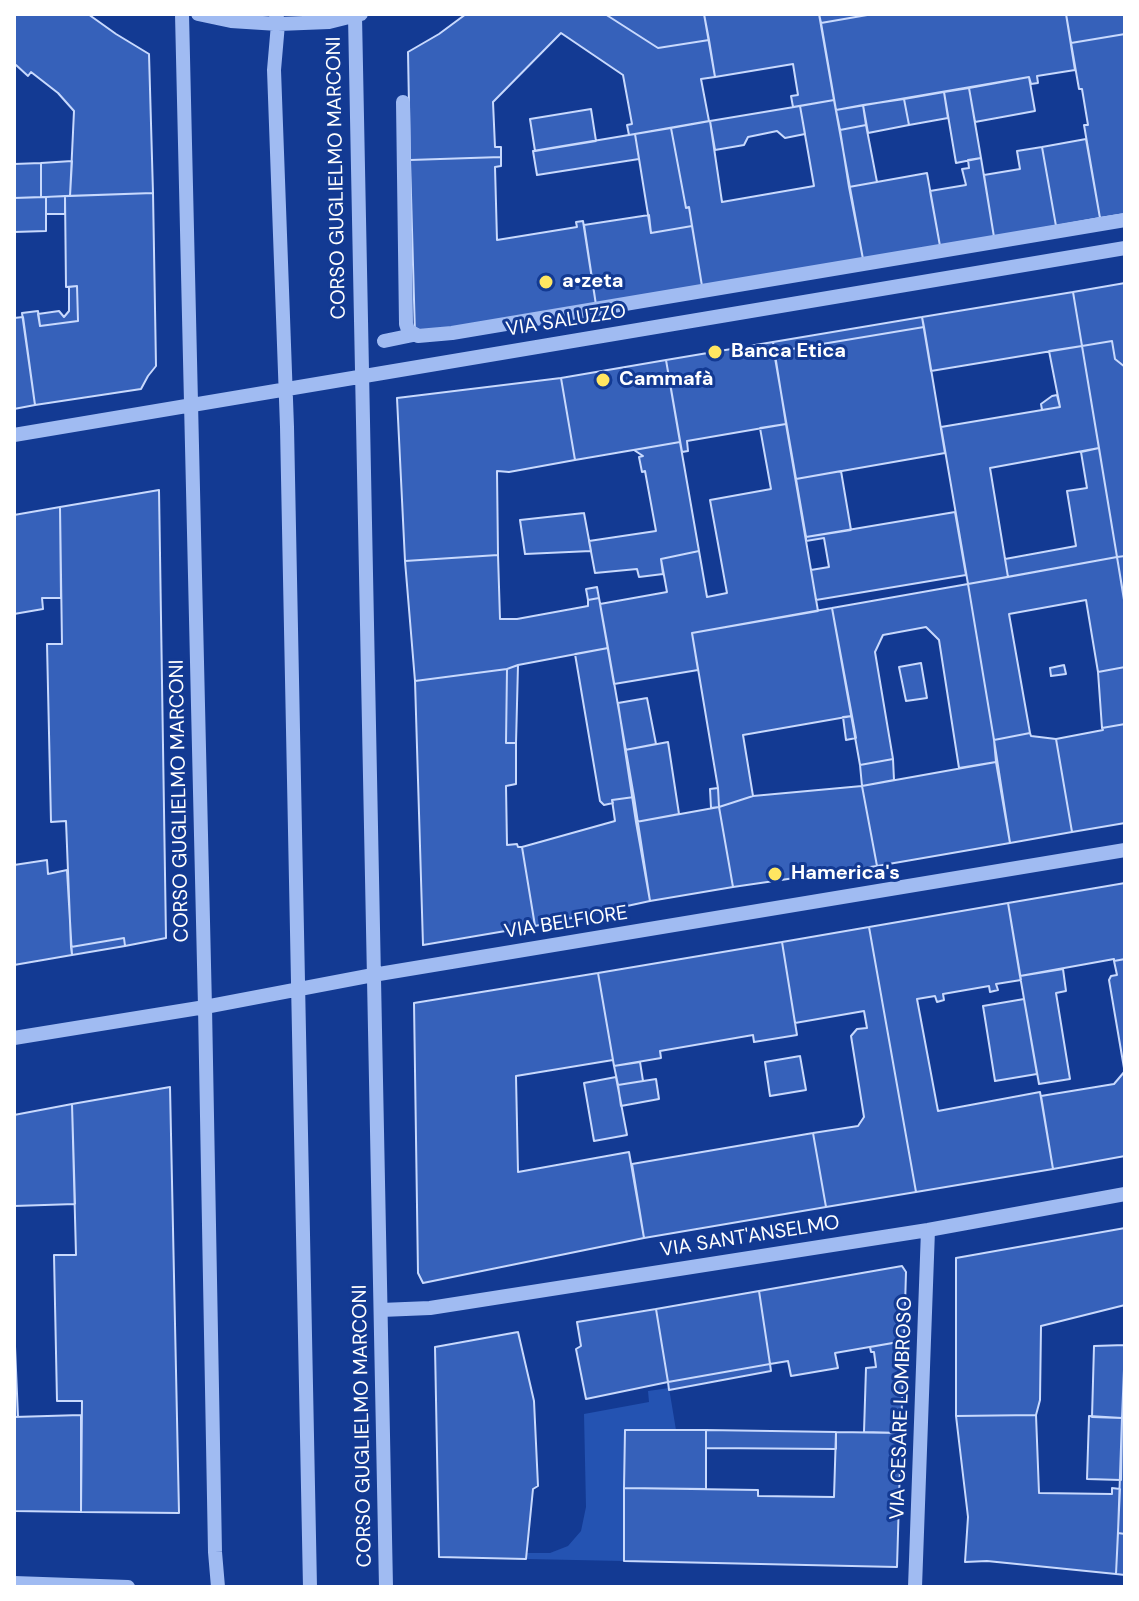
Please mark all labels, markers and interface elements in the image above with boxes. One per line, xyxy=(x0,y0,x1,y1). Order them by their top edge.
street label: CORSO GUGLIELMO MARCONI xyxy=(323,37,351,319)
place label: a•zeta xyxy=(562,270,624,294)
marker: a•zeta xyxy=(537,273,555,291)
street label: VIA SALUZZO xyxy=(504,300,628,342)
place label: Banca Etica xyxy=(731,340,846,364)
marker: Banca Etica xyxy=(706,343,724,361)
place label: Cammafà xyxy=(619,368,714,392)
marker: Cammafà xyxy=(594,371,612,389)
street label: CORSO GUGLIELMO MARCONI xyxy=(166,660,194,942)
place label: Hamerica's xyxy=(791,862,900,886)
marker: Hamerica's xyxy=(766,865,784,883)
street label: VIA BELFIORE xyxy=(503,901,629,945)
street label: VIA SANT'ANSELMO xyxy=(659,1211,841,1263)
street label: CORSO GUGLIELMO MARCONI xyxy=(349,1285,377,1567)
street label: VIA CESARE LOMBROSO xyxy=(886,1296,918,1520)

